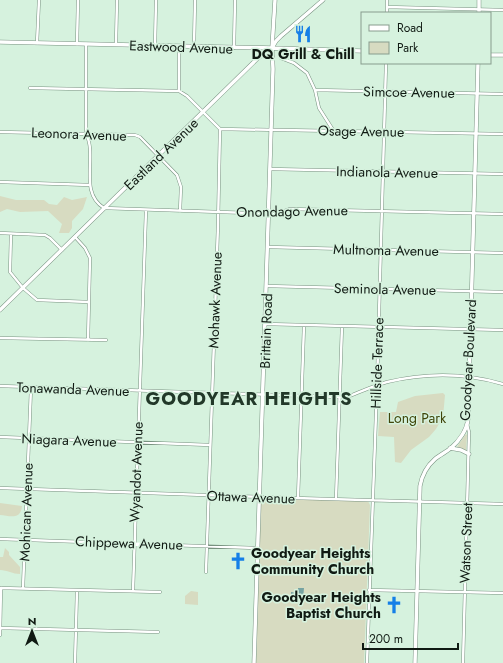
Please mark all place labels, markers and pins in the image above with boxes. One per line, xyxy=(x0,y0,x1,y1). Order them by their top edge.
restaurant icon: DQ Grill & Chill xyxy=(293,24,313,44)
place label: DQ Grill & Chill xyxy=(251,44,355,64)
place label: Goodyear Heights Community Church xyxy=(251,543,374,579)
church icon: Goodyear Heights Community Church xyxy=(228,551,248,571)
place label: Goodyear Heights Baptist Church xyxy=(262,587,382,623)
church icon: Goodyear Heights Baptist Church xyxy=(384,595,404,615)

